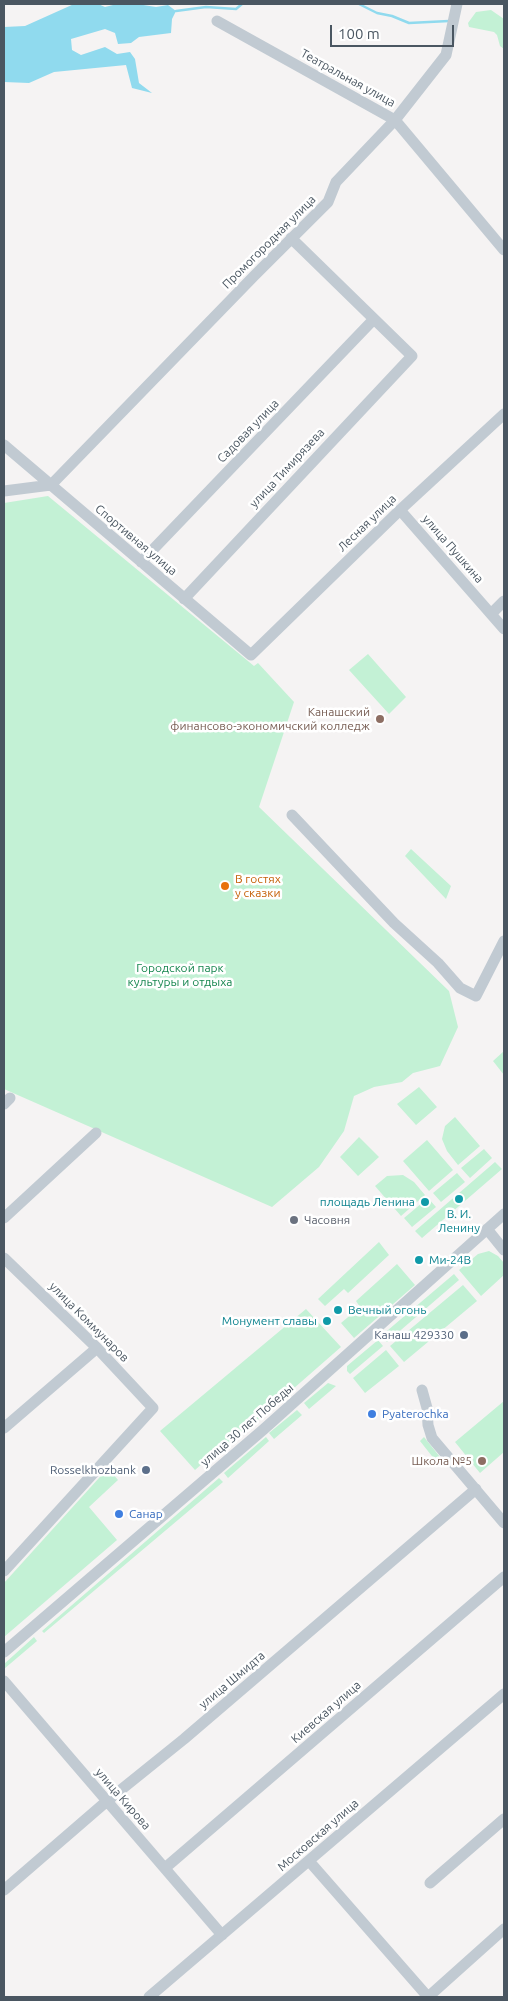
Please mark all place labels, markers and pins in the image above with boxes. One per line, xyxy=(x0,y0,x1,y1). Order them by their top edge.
place label: Канашский финансово-экономичский колледж xyxy=(170,705,370,733)
marker: Канашский финансово-экономичский колледж xyxy=(374,713,386,725)
place label: В гостях у сказки xyxy=(235,872,281,900)
marker: В гостях у сказки xyxy=(219,880,231,892)
marker: В. И. Ленину xyxy=(453,1193,465,1205)
place label: площадь Ленина xyxy=(320,1195,415,1209)
marker: площадь Ленина xyxy=(419,1196,431,1208)
place label: В. И. Ленину xyxy=(438,1207,480,1235)
place label: Часовня xyxy=(304,1213,350,1227)
marker: Часовня xyxy=(288,1214,300,1226)
place label: Ми-24В xyxy=(429,1253,471,1267)
marker: Ми-24В xyxy=(413,1254,425,1266)
place label: Вечный огонь xyxy=(348,1303,426,1317)
marker: Вечный огонь xyxy=(332,1304,344,1316)
place label: Монумент славы xyxy=(222,1314,317,1328)
marker: Монумент славы xyxy=(321,1315,333,1327)
place label: Канаш 429330 xyxy=(374,1328,454,1342)
marker: Канаш 429330 xyxy=(458,1329,470,1341)
place label: Pyaterochka xyxy=(382,1407,449,1421)
marker: Pyaterochka xyxy=(366,1408,378,1420)
place label: Школа №5 xyxy=(411,1454,472,1468)
marker: Школа №5 xyxy=(476,1455,488,1467)
place label: Rosselkhozbank xyxy=(50,1463,136,1477)
marker: Rosselkhozbank xyxy=(140,1464,152,1476)
place label: Санар xyxy=(129,1507,163,1521)
marker: Санар xyxy=(113,1508,125,1520)

